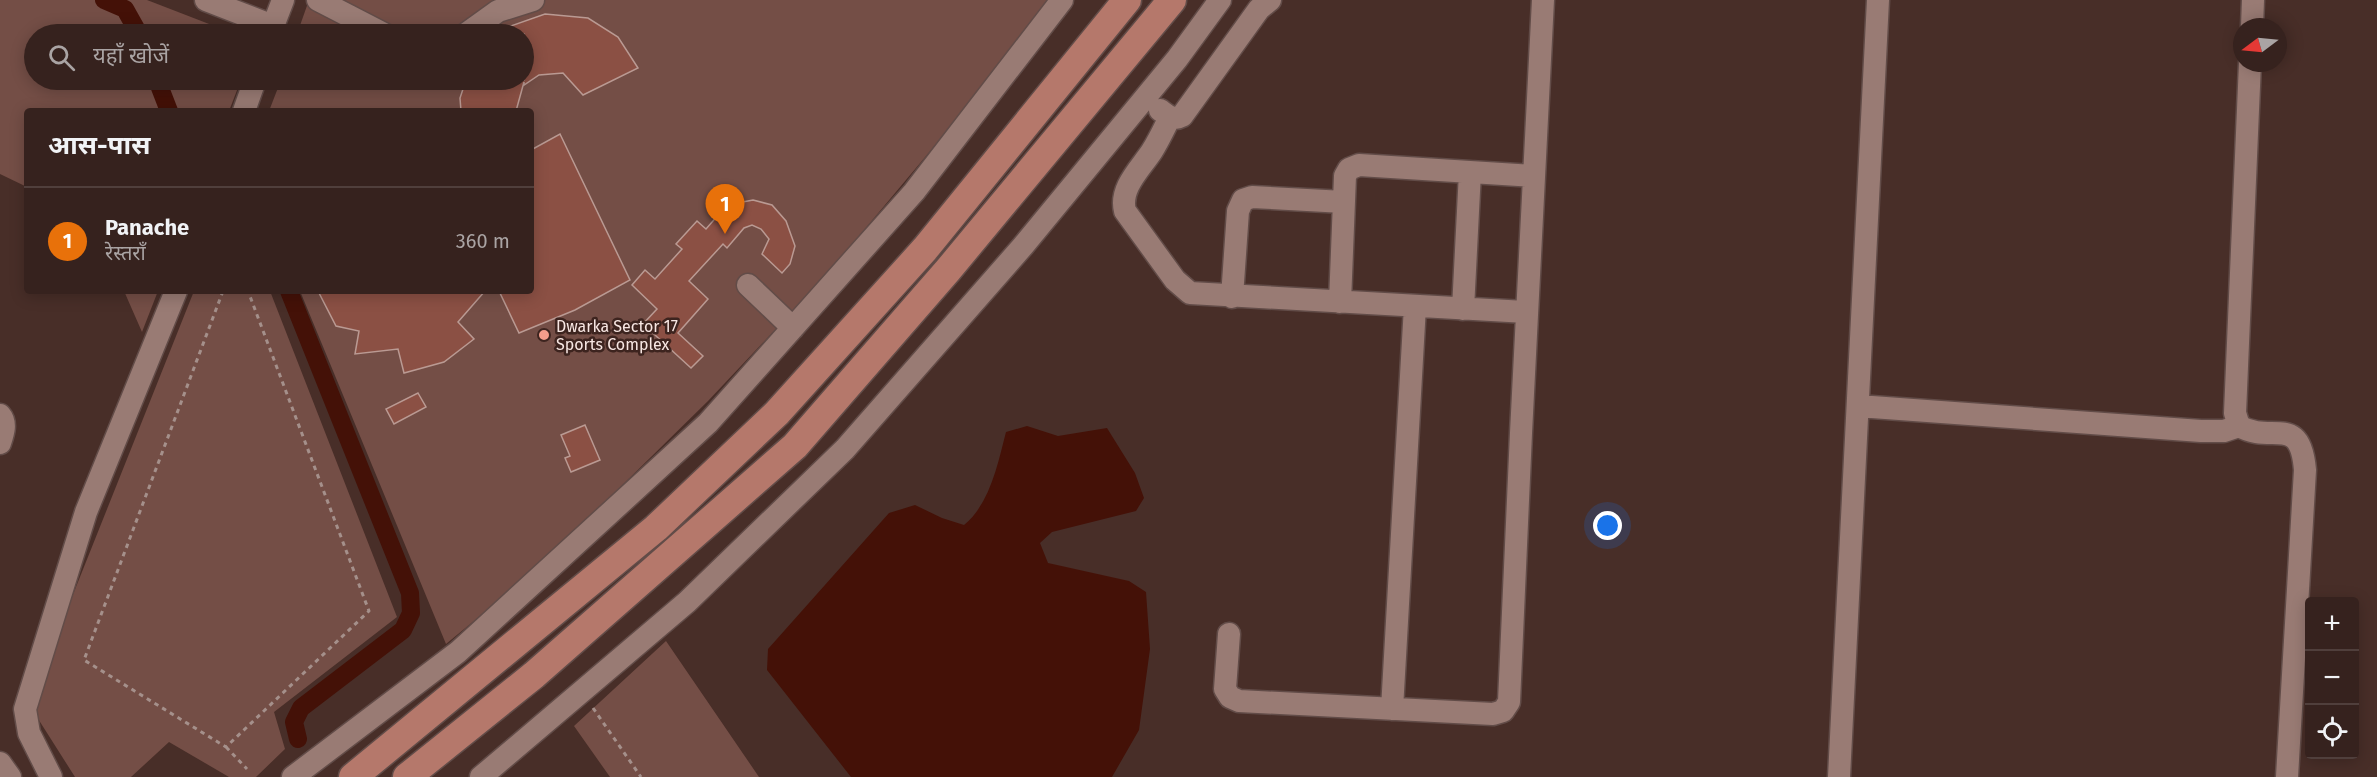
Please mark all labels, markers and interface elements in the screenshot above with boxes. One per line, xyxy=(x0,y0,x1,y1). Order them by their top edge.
north arrow xyxy=(2233,18,2287,72)
search box xyxy=(24,24,534,90)
icon: search xyxy=(45,41,78,74)
text: यहाँ खोजें xyxy=(93,42,169,69)
text: आस-पास xyxy=(48,130,150,161)
pin: 1 xyxy=(706,184,744,234)
text: Panache xyxy=(105,214,189,241)
text: 1 xyxy=(63,229,72,253)
text: 360 m xyxy=(456,229,510,253)
text: रेस्तराँ xyxy=(105,241,146,265)
place label: Dwarka Sector 17 Sports Complex xyxy=(556,317,678,354)
marker: Dwarka Sector 17 Sports Complex xyxy=(537,328,551,342)
your location xyxy=(1593,511,1622,540)
map controls xyxy=(2305,597,2359,759)
button: + xyxy=(2305,597,2359,651)
button: − xyxy=(2305,651,2359,705)
button: locate xyxy=(2305,705,2359,759)

